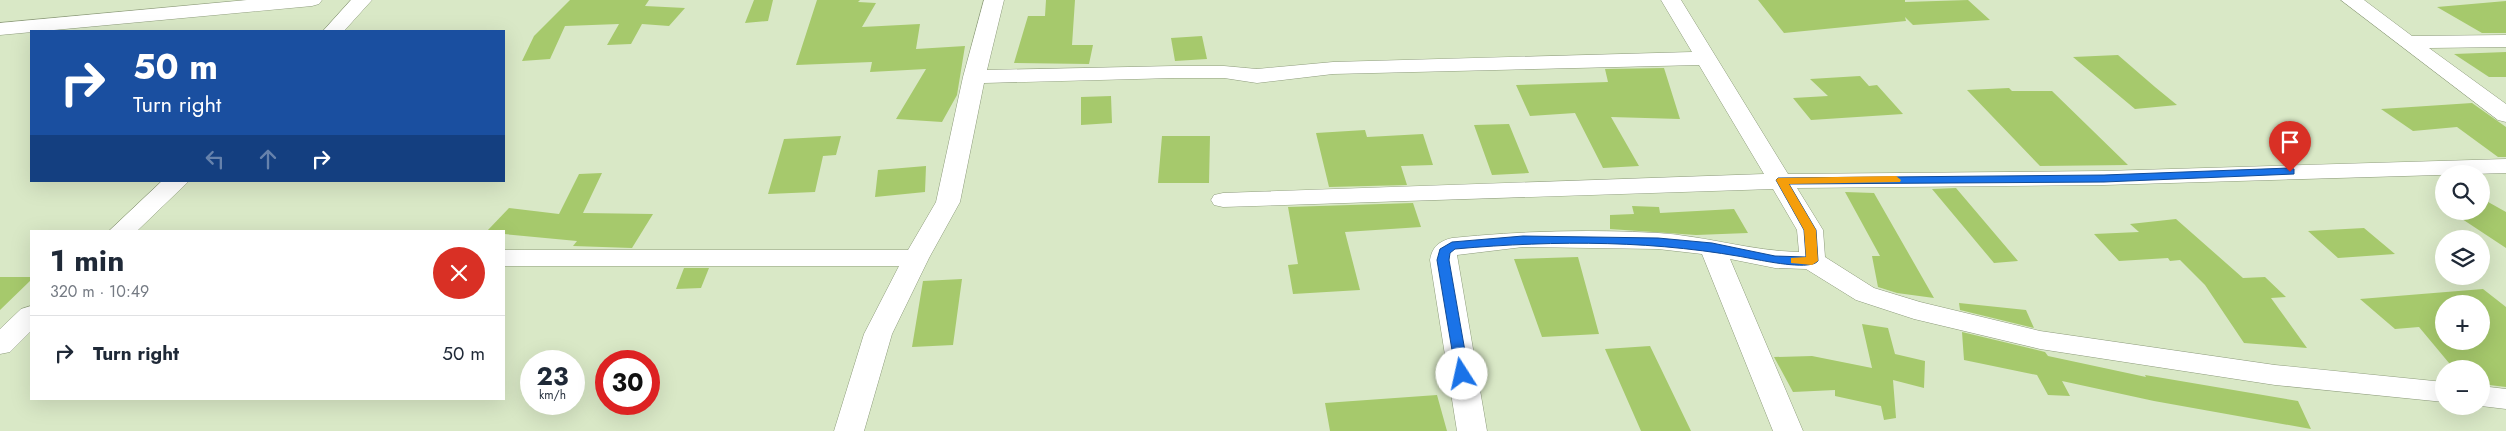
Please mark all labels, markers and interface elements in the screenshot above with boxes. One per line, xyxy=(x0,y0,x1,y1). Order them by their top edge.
text: 50 m xyxy=(133,42,218,92)
icon: right xyxy=(50,50,115,115)
text: Turn right xyxy=(133,88,221,120)
pin xyxy=(2269,121,2311,172)
icon: arrive xyxy=(2276,128,2304,156)
icon: left xyxy=(201,145,229,173)
icon: ahead xyxy=(254,145,282,173)
icon: right xyxy=(307,145,335,173)
map controls xyxy=(2435,165,2490,415)
button: search xyxy=(2435,165,2490,220)
button: layers xyxy=(2435,230,2490,285)
text: 1 min xyxy=(50,239,124,282)
button: close xyxy=(433,247,485,299)
text: 320 m · 10:49 xyxy=(50,280,149,303)
button: + xyxy=(2435,295,2490,350)
icon: right xyxy=(50,339,78,367)
text: Turn right xyxy=(93,340,179,367)
text: 50 m xyxy=(442,340,485,367)
position arrow xyxy=(1435,347,1487,399)
speed limit sign: 30 xyxy=(595,350,660,415)
text: 23 xyxy=(537,358,568,394)
button: − xyxy=(2435,360,2490,415)
text: km/h xyxy=(539,386,566,404)

